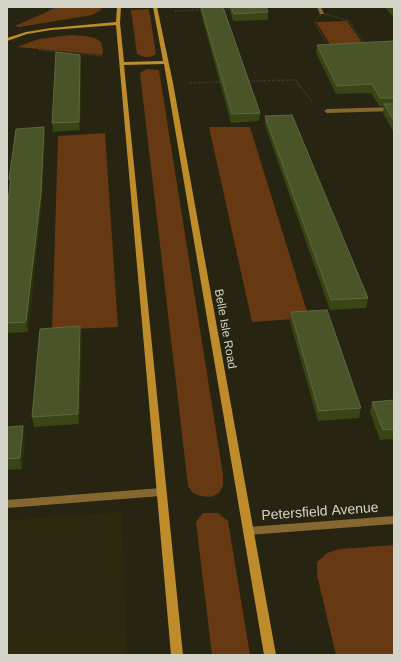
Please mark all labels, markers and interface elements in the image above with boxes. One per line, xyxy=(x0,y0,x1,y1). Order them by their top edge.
street label: Belle Isle Road xyxy=(211,288,239,370)
street label: Petersfield Avenue xyxy=(261,500,379,524)

